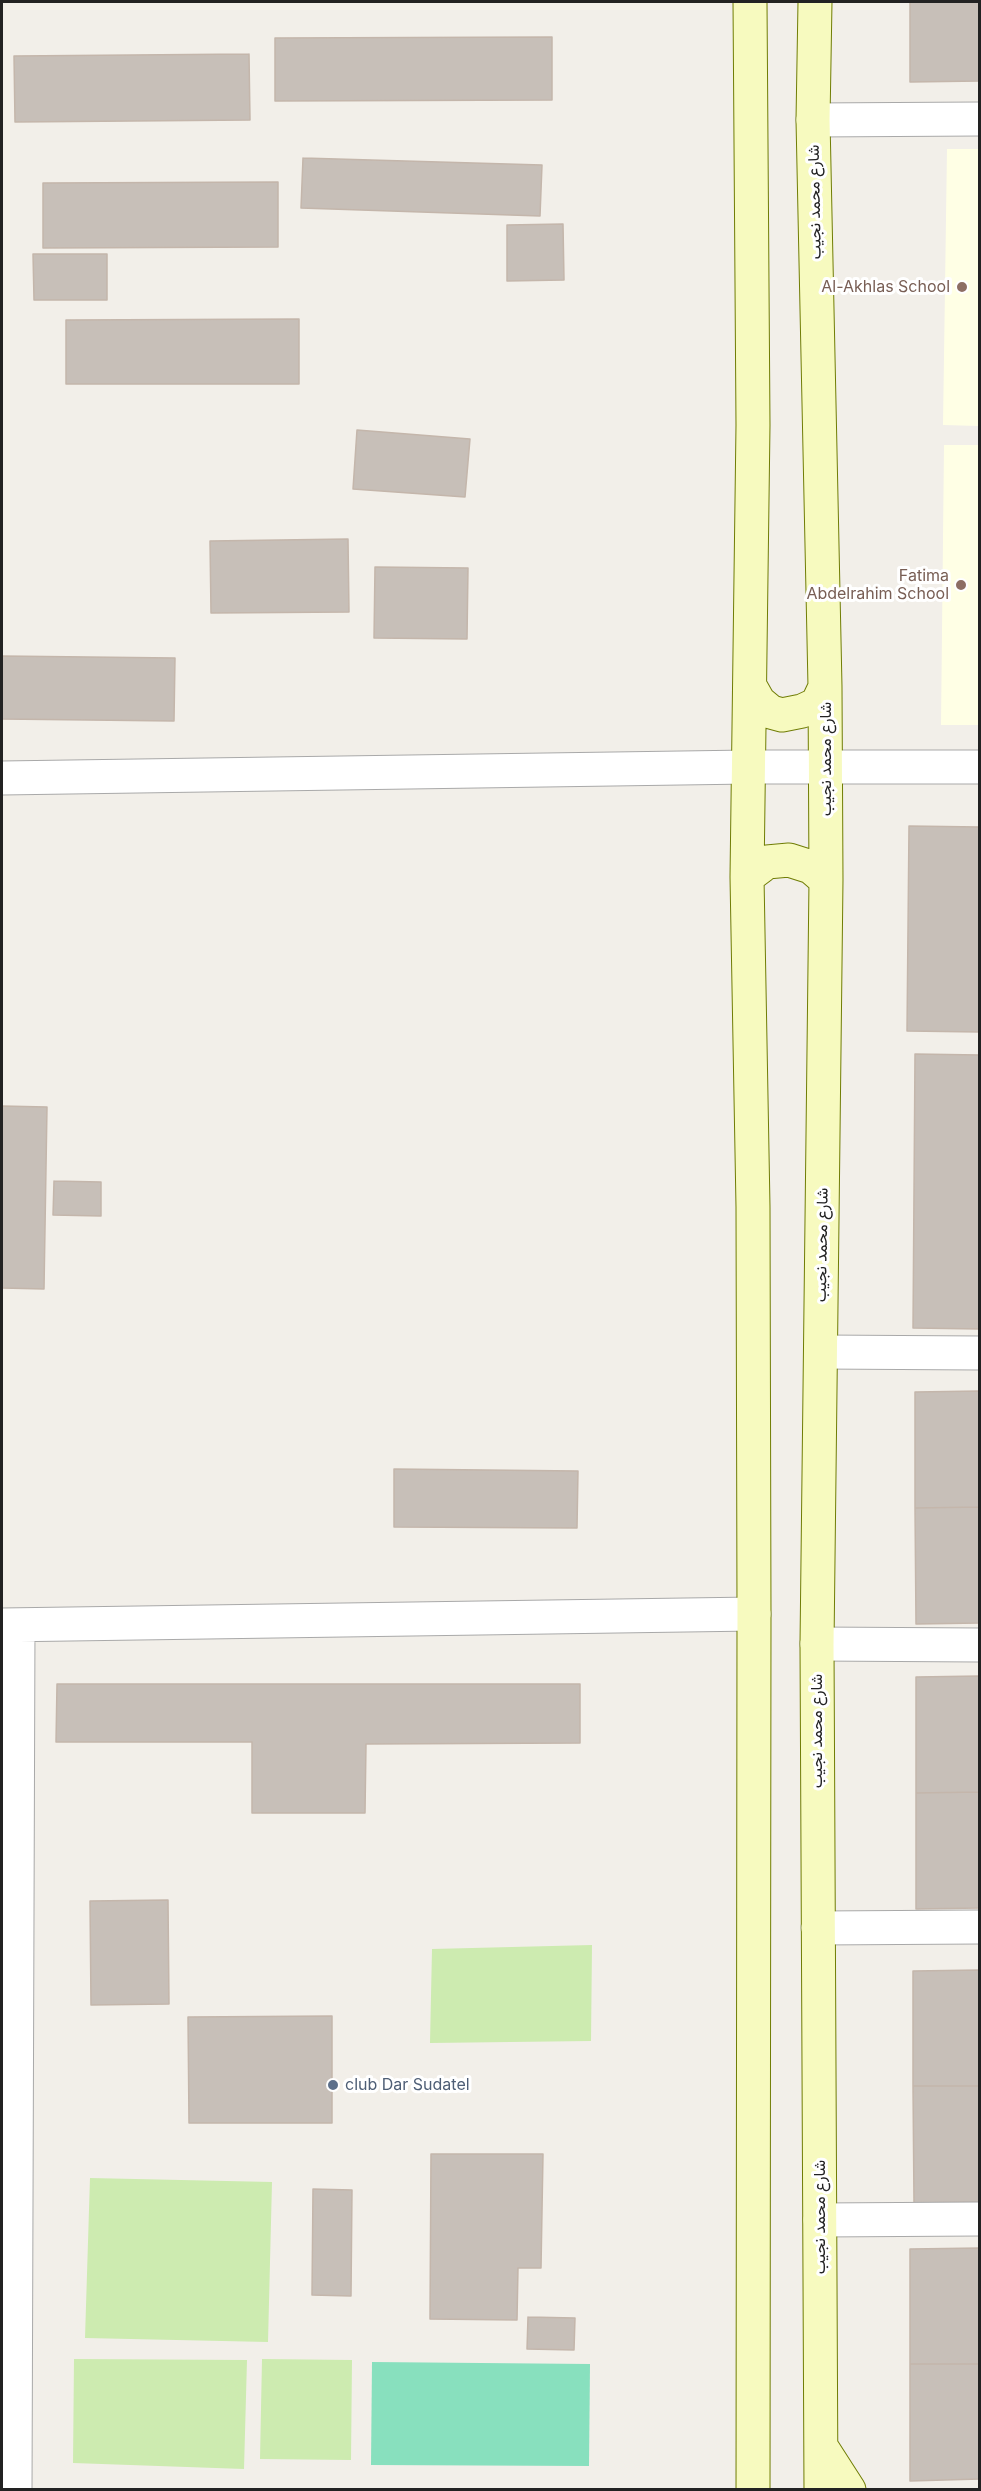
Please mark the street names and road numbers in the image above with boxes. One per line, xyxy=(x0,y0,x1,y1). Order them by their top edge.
street label: شارع محمد نجيب xyxy=(804,145,826,259)
street label: شارع محمد نجيب xyxy=(816,702,836,816)
street label: شارع محمد نجيب xyxy=(811,1188,833,1302)
street label: شارع محمد نجيب xyxy=(807,1674,827,1788)
street label: شارع محمد نجيب xyxy=(810,2160,830,2274)

